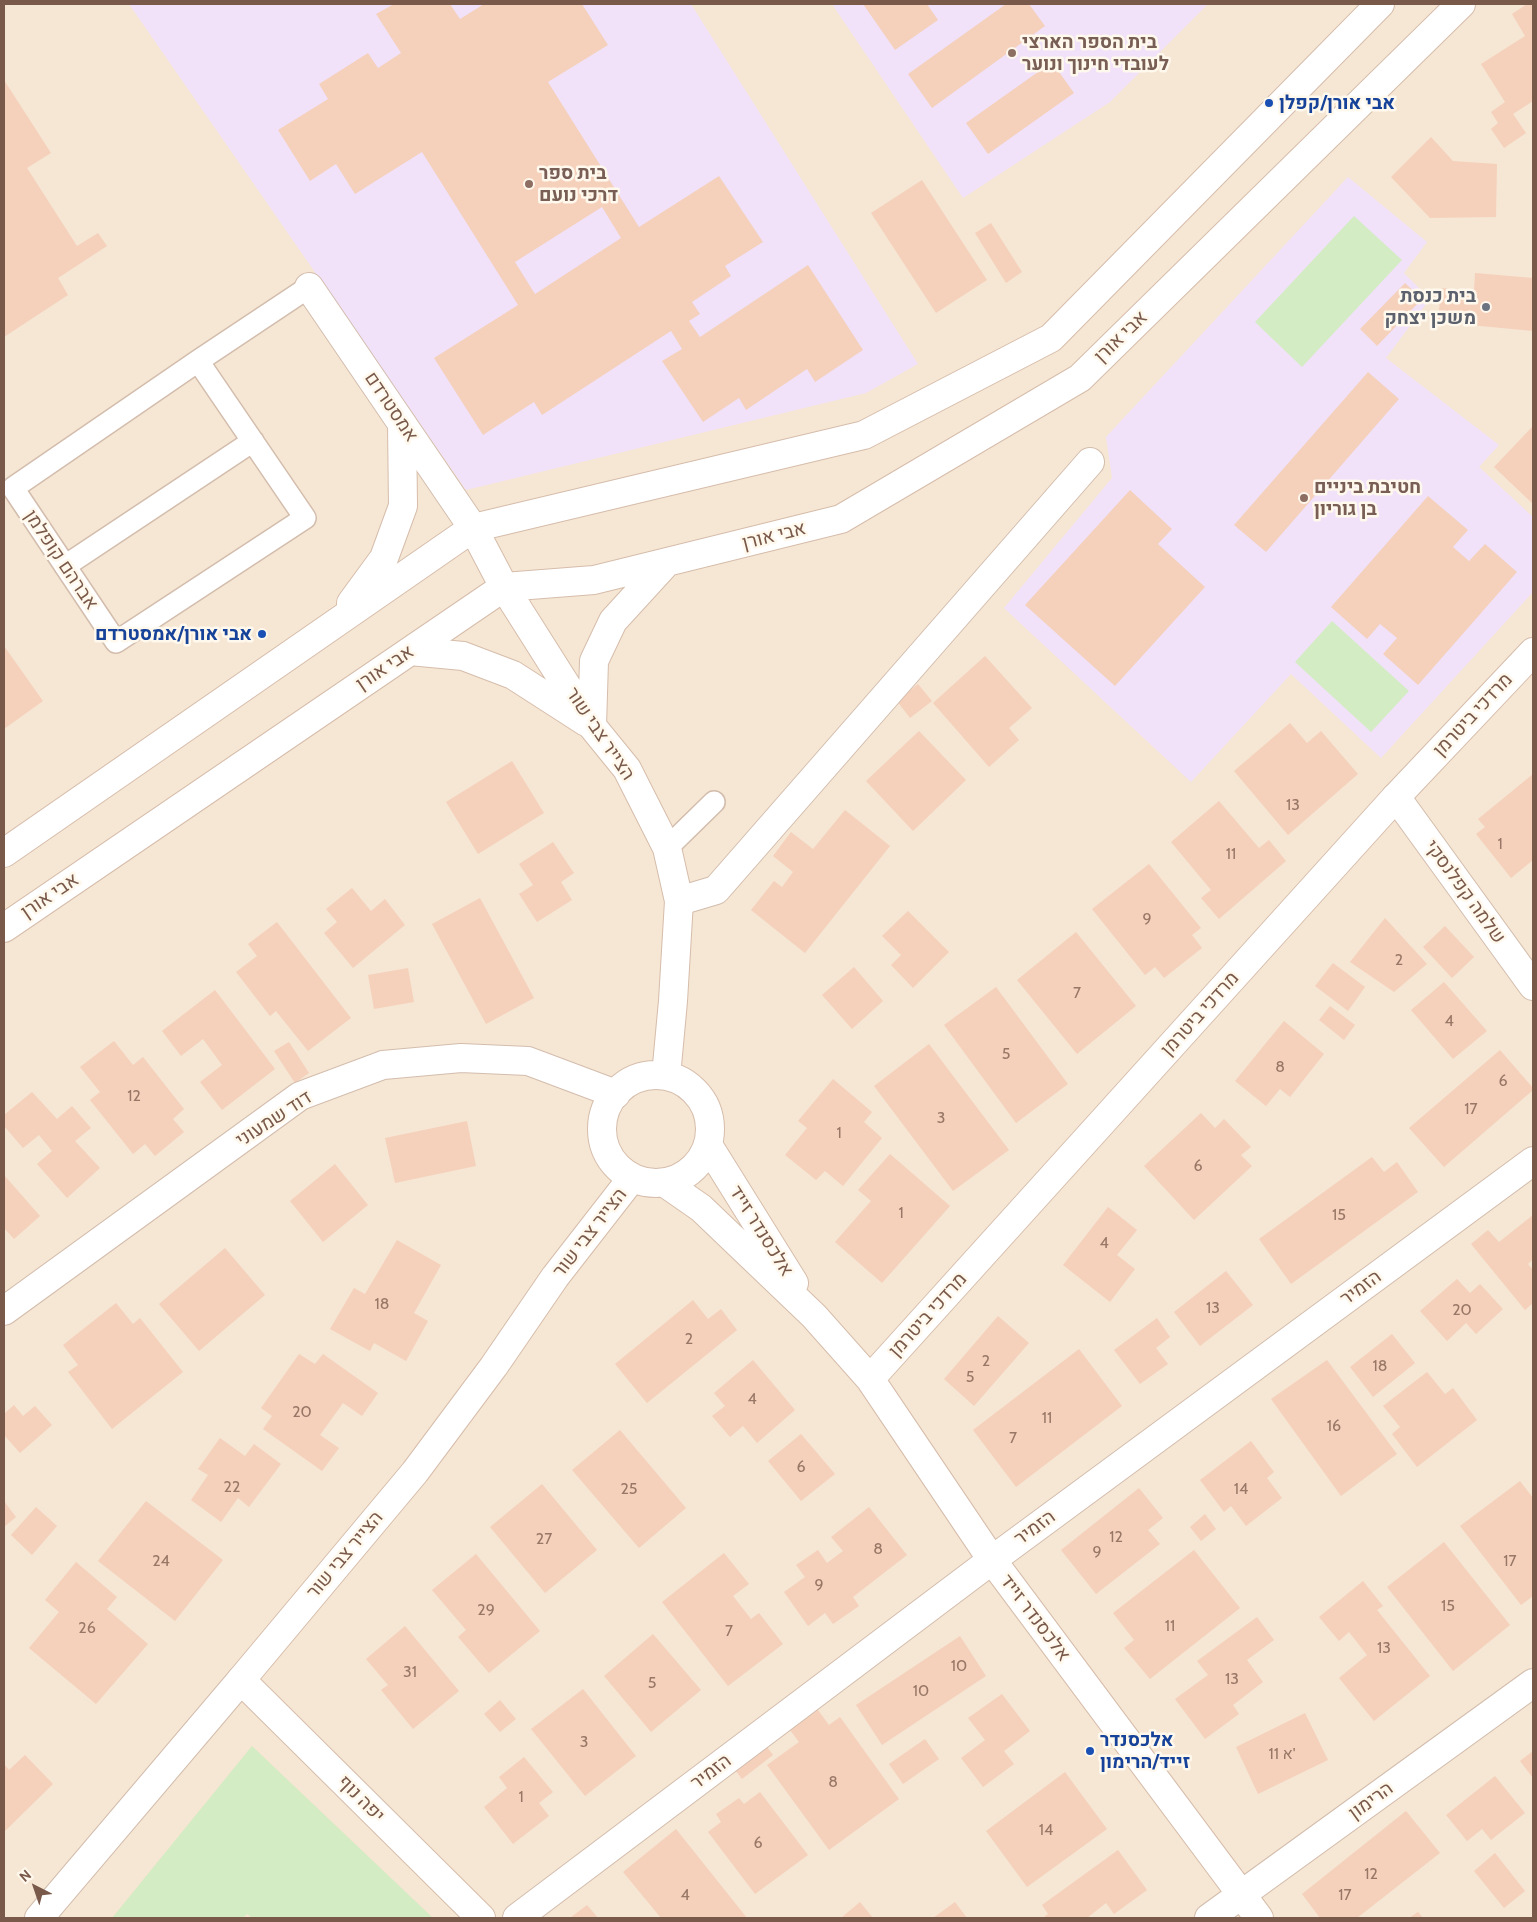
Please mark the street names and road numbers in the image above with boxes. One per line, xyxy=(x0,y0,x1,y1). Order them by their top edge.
street label: אבי אורן xyxy=(1090,306,1152,368)
street label: אמסטרדם xyxy=(359,368,423,446)
street label: אברהם קופלמן xyxy=(19,506,103,614)
street label: אבי אורן xyxy=(740,517,808,555)
street label: אבי אורן xyxy=(352,640,418,696)
street label: מרדכי ביטרמן xyxy=(1429,669,1517,761)
street label: הצייר צבי שור xyxy=(561,683,639,785)
street label: שלמה קפלנסקי xyxy=(1420,836,1510,948)
street label: אבי אורן xyxy=(17,868,83,924)
street label: מרדכי ביטרמן xyxy=(1156,967,1244,1061)
street label: דוד שמעוני xyxy=(232,1086,316,1152)
street label: אלכסנדר זייד xyxy=(724,1181,798,1281)
street label: הצייר צבי שור xyxy=(548,1184,632,1282)
street label: הזמיר xyxy=(1336,1266,1386,1310)
street label: מרדכי ביטרמן xyxy=(884,1268,972,1362)
street label: הזמיר xyxy=(1010,1506,1060,1550)
street label: הצייר צבי שור xyxy=(302,1507,388,1603)
street label: אלכסנדר זייד xyxy=(995,1570,1075,1666)
street label: הזמיר xyxy=(686,1749,736,1795)
street label: יפה נוף xyxy=(333,1771,389,1827)
street label: הרימון xyxy=(1344,1777,1398,1825)

